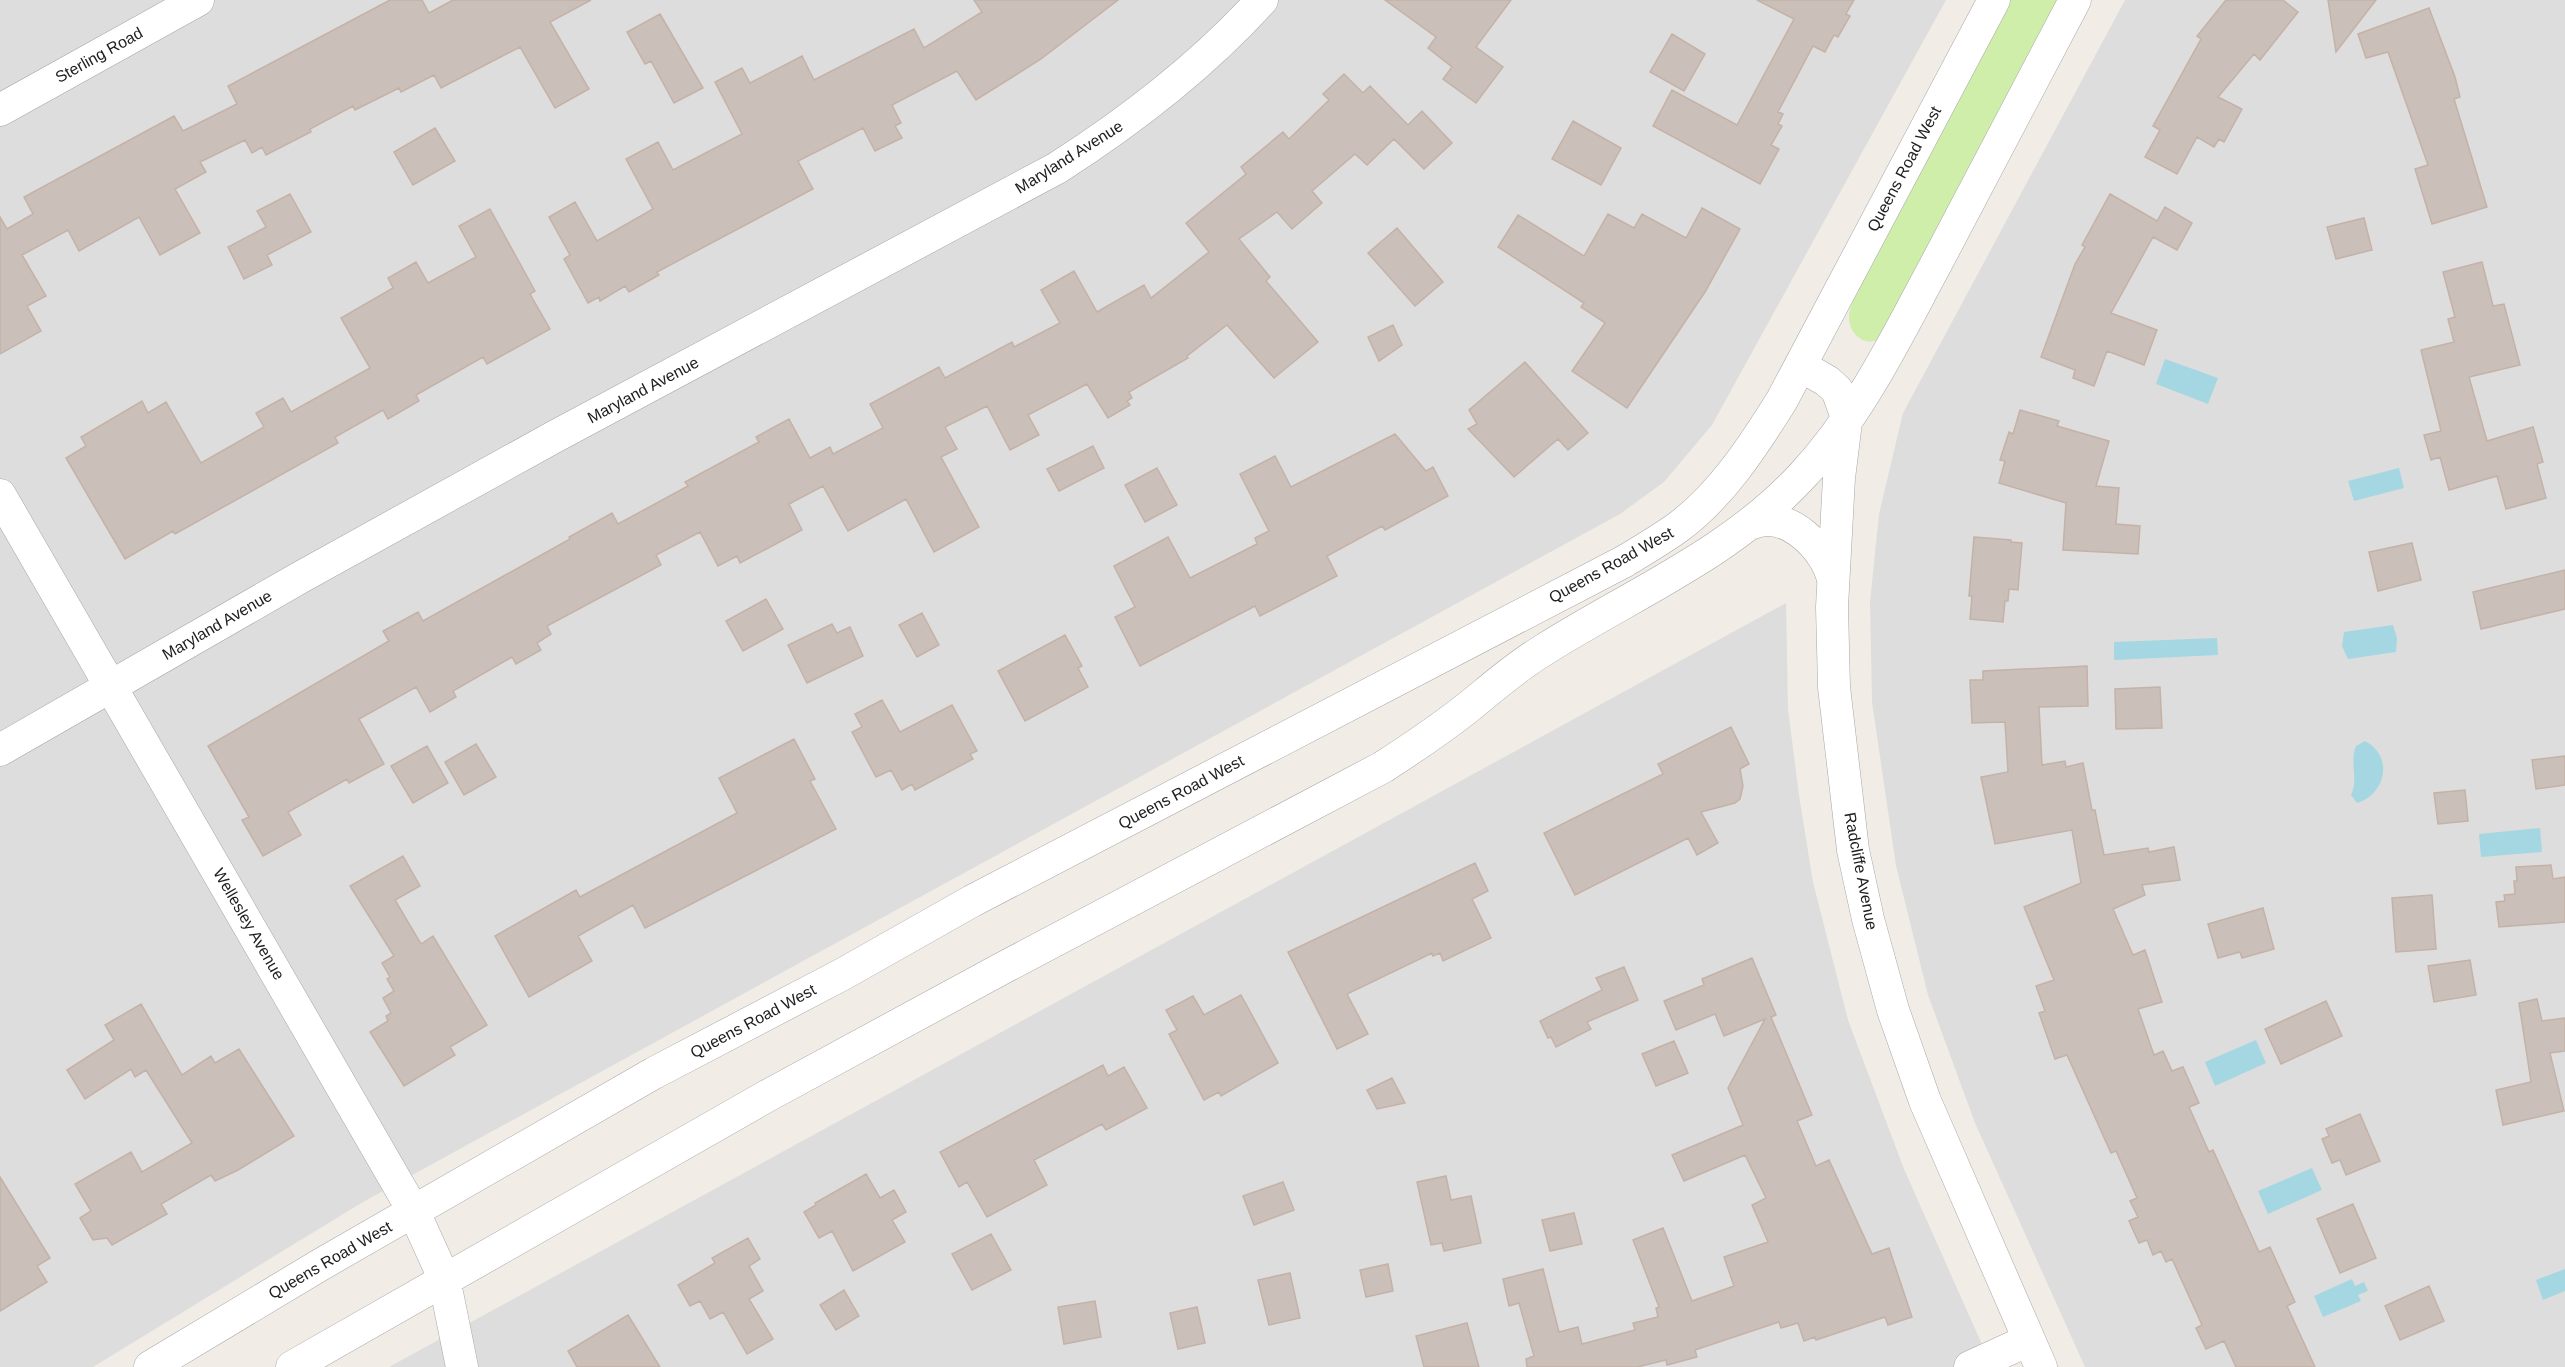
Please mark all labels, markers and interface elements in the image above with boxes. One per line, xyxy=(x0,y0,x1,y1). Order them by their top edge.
street label: Sterling Road xyxy=(52,24,146,86)
street label: Queens Road West xyxy=(1864,103,1944,235)
street label: Maryland Avenue xyxy=(1012,117,1126,197)
street label: Maryland Avenue xyxy=(585,353,702,426)
street label: Queens Road West xyxy=(1546,524,1677,606)
street label: Maryland Avenue xyxy=(159,587,275,663)
street label: Queens Road West xyxy=(1115,752,1247,832)
street label: Radcliffe Avenue xyxy=(1841,811,1881,931)
street label: Wellesley Avenue xyxy=(210,865,288,983)
street label: Queens Road West xyxy=(687,981,819,1061)
street label: Queens Road West xyxy=(265,1218,395,1302)

